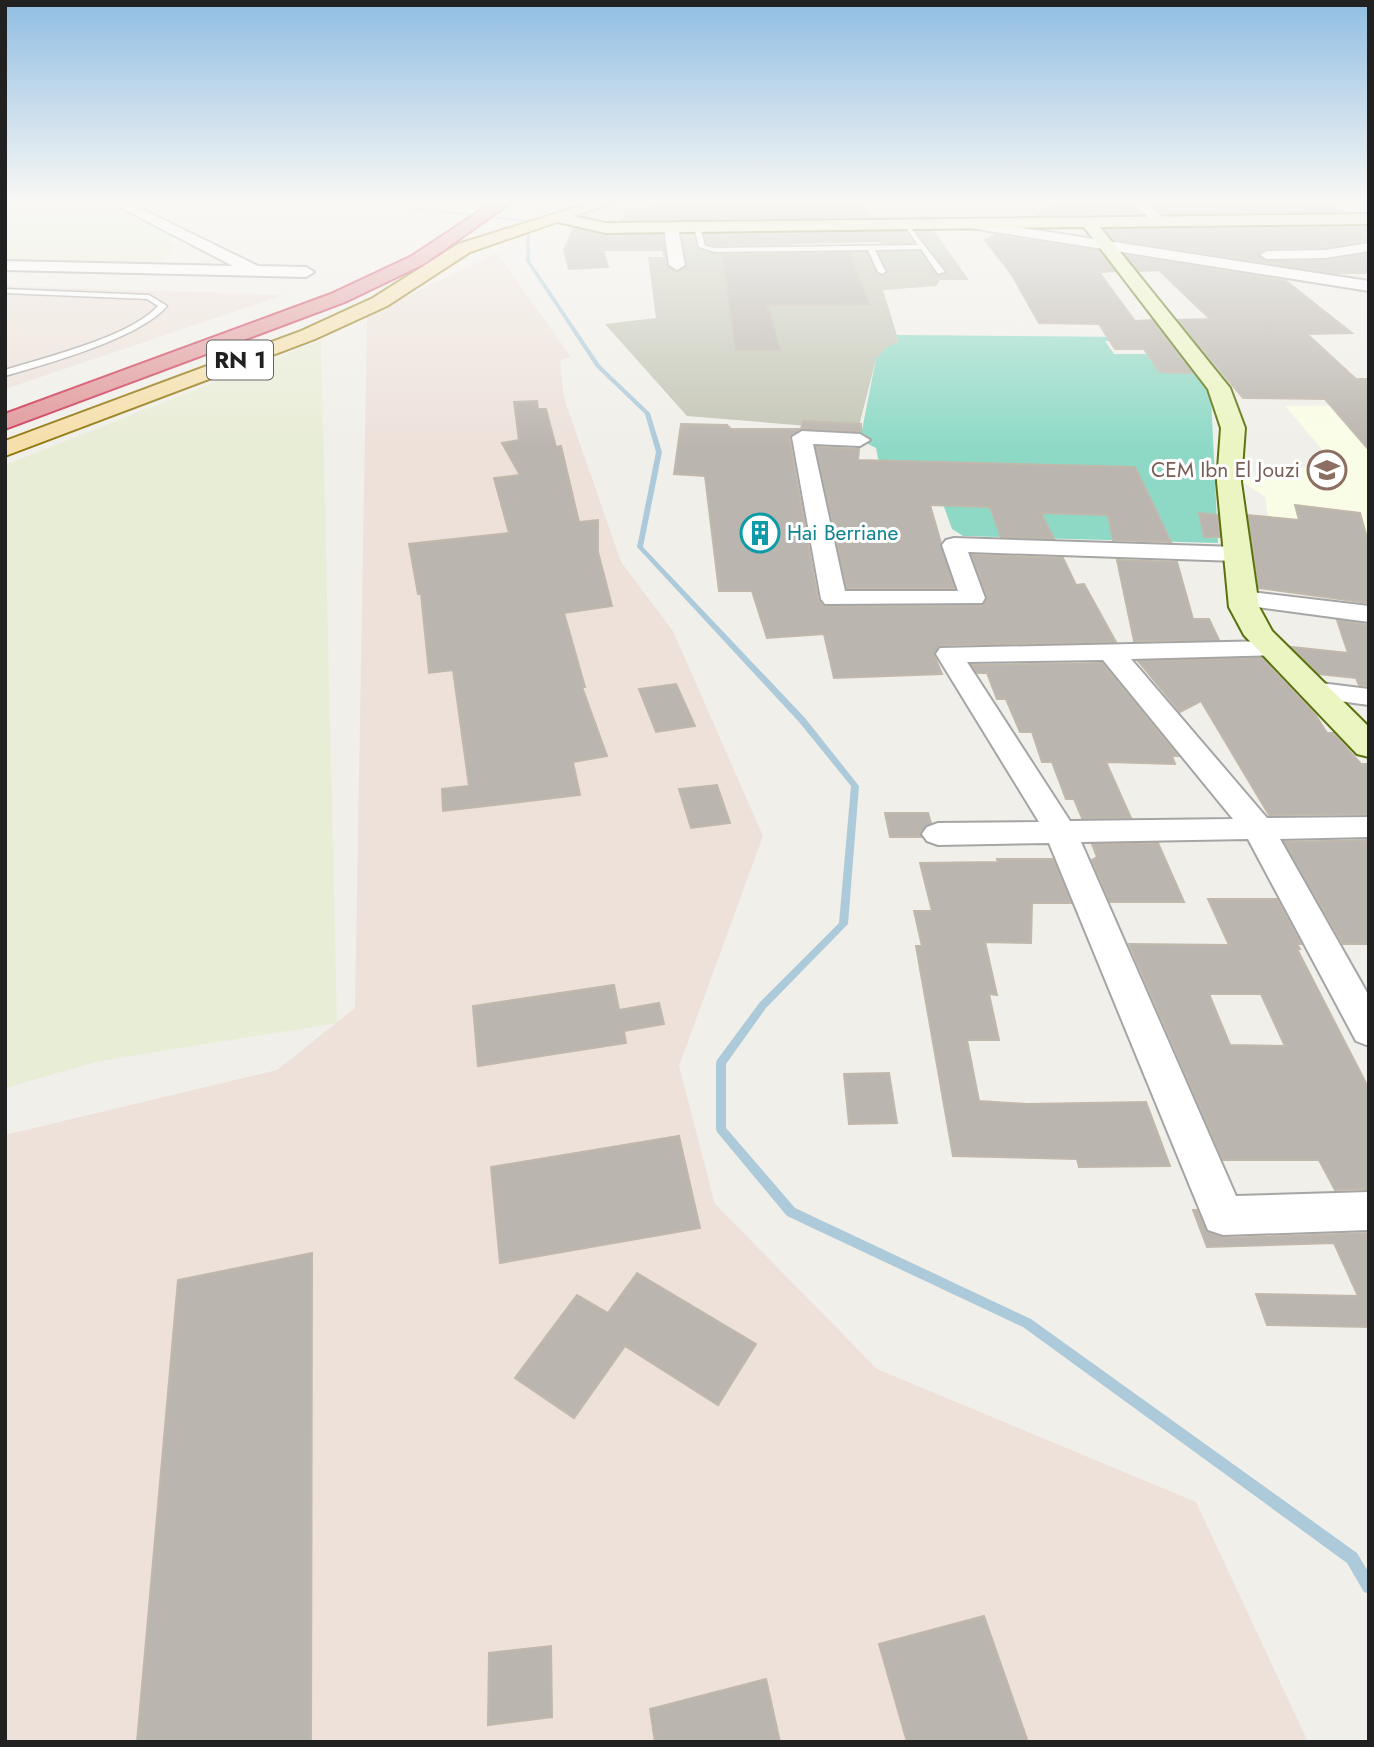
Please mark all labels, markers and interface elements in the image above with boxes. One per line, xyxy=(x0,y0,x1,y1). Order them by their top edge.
road number: RN 1 xyxy=(207,340,273,380)
school or university icon: CEM Ibn El Jouzi xyxy=(1306,449,1348,491)
place label: CEM Ibn El Jouzi xyxy=(1151,455,1300,485)
building icon: Hai Berriane xyxy=(739,512,781,554)
place label: Hai Berriane xyxy=(787,518,898,548)

